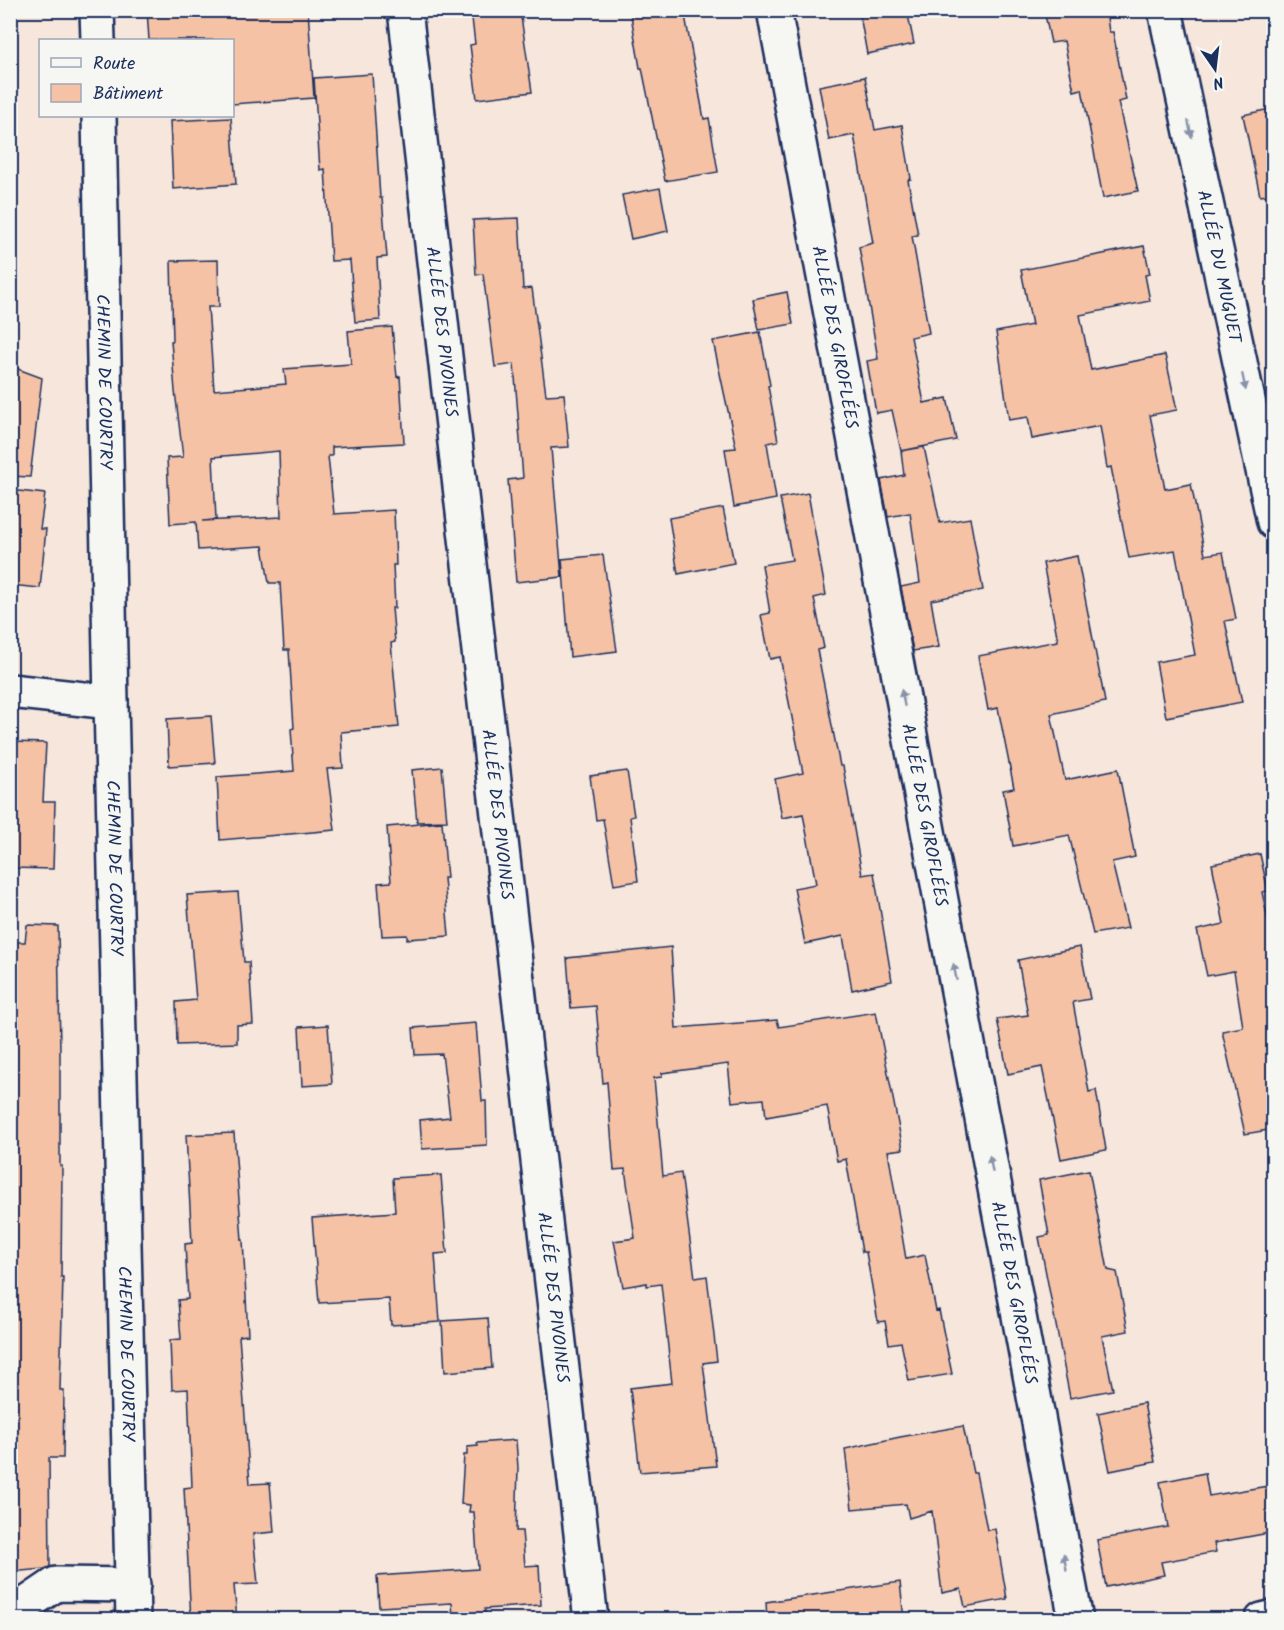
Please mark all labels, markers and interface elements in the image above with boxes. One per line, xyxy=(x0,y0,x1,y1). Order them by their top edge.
legend xyxy=(39,39,234,117)
north arrow xyxy=(1185,39,1245,99)
text: Route xyxy=(93,50,135,79)
text: N xyxy=(1210,69,1226,95)
text: Bâtiment xyxy=(93,80,164,109)
one-way arrow xyxy=(1186,120,1196,139)
street label: ALLÉE DU MUGUET xyxy=(1188,188,1249,347)
street label: ALLÉE DES GIROFLÉES xyxy=(803,244,865,432)
street label: ALLÉE DES PIVOINES xyxy=(416,245,465,419)
street label: CHEMIN DE COURTRY xyxy=(87,294,119,471)
one-way arrow xyxy=(1240,373,1249,392)
one-way arrow xyxy=(898,688,907,707)
street label: ALLÉE DES GIROFLÉES xyxy=(892,721,955,910)
street label: ALLÉE DES PIVOINES xyxy=(472,728,521,902)
street label: CHEMIN DE COURTRY xyxy=(97,780,130,957)
one-way arrow xyxy=(950,963,959,982)
one-way arrow xyxy=(986,1154,995,1173)
street label: ALLÉE DES GIROFLÉES xyxy=(982,1199,1045,1387)
street label: ALLÉE DES PIVOINES xyxy=(528,1211,577,1385)
street label: CHEMIN DE COURTRY xyxy=(109,1266,142,1442)
one-way arrow xyxy=(1061,1552,1070,1571)

